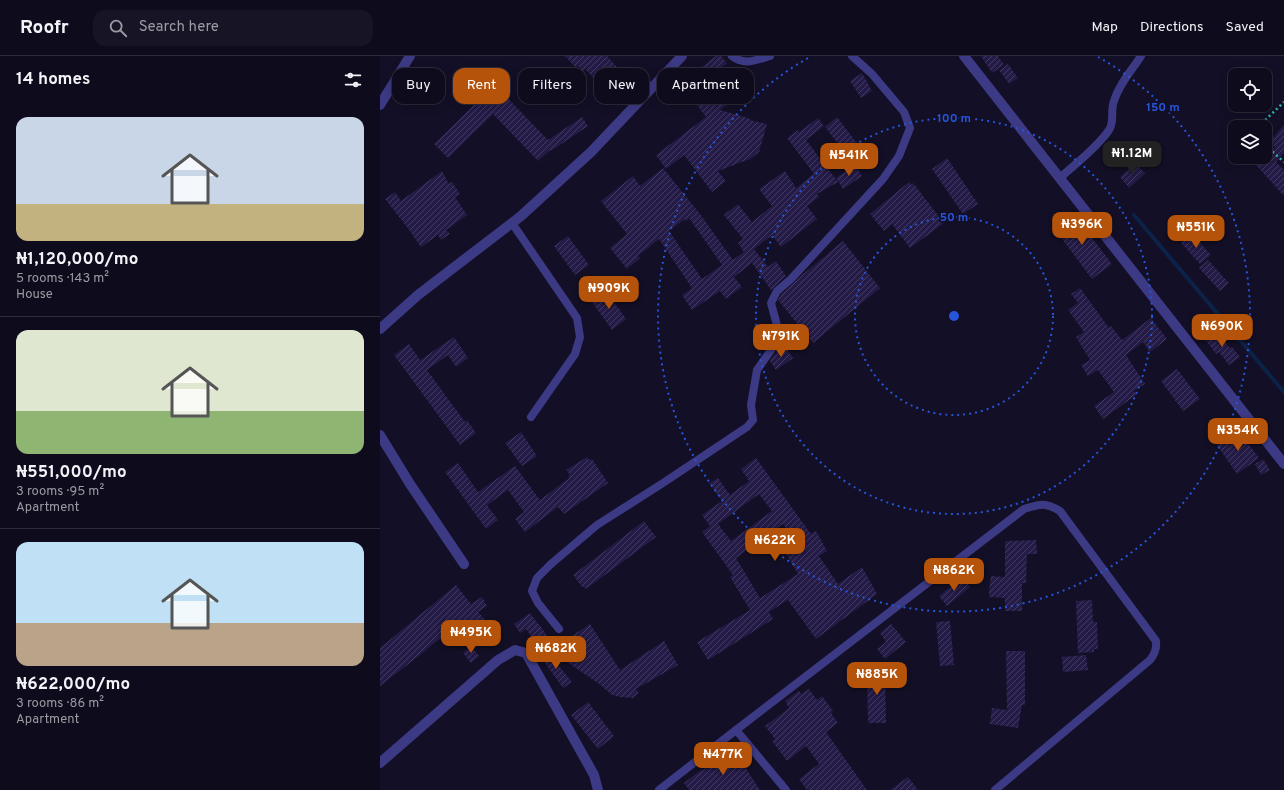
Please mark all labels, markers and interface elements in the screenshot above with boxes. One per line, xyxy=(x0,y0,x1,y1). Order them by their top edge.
search box xyxy=(93,10,373,46)
text: Roofr xyxy=(20,16,69,40)
icon: search xyxy=(107,17,129,39)
text: Search here xyxy=(139,18,219,37)
text: Map xyxy=(1092,19,1118,36)
text: Directions xyxy=(1140,19,1204,36)
text: Saved xyxy=(1226,19,1264,36)
chip: Buy xyxy=(392,68,445,104)
chip: Rent xyxy=(453,68,510,104)
chip: Filters xyxy=(518,68,586,104)
chip: New xyxy=(594,68,649,104)
chip: Apartment xyxy=(657,68,754,104)
map controls xyxy=(1228,68,1272,164)
button: locate xyxy=(1228,68,1272,112)
text: 14 homes xyxy=(16,69,90,91)
icon: filters xyxy=(342,69,364,91)
text: 150 m xyxy=(1146,100,1180,116)
text: 100 m xyxy=(937,111,971,127)
button: layers xyxy=(1228,120,1272,164)
pin: ₦1.12M xyxy=(1099,141,1165,175)
icon: home xyxy=(154,143,226,215)
pin: ₦541K xyxy=(821,143,877,177)
text: ₦1.12M xyxy=(1112,146,1152,162)
text: ₦541K xyxy=(829,148,869,164)
text: 50 m xyxy=(940,210,968,226)
pin: ₦396K xyxy=(1054,212,1110,246)
pin: ₦551K xyxy=(1168,215,1224,249)
text: ₦396K xyxy=(1061,217,1103,233)
text: ₦551K xyxy=(1177,220,1215,236)
text: ₦1,120,000/mo xyxy=(16,249,138,271)
text: 5 rooms · 143 m² xyxy=(16,271,109,287)
pin: ₦909K xyxy=(581,276,637,310)
text: ₦909K xyxy=(588,281,630,297)
text: House xyxy=(16,287,53,303)
centre of rings xyxy=(947,309,961,323)
pin: ₦690K xyxy=(1194,314,1250,348)
text: ₦690K xyxy=(1201,319,1243,335)
pin: ₦791K xyxy=(753,324,809,358)
text: ₦791K xyxy=(762,329,800,345)
icon: home xyxy=(154,356,226,428)
pin: ₦354K xyxy=(1210,418,1266,452)
text: ₦354K xyxy=(1217,423,1259,439)
text: ₦551,000/mo xyxy=(16,462,127,484)
text: 3 rooms · 95 m² xyxy=(16,484,104,500)
text: Apartment xyxy=(16,500,79,516)
pin: ₦622K xyxy=(747,528,803,562)
text: ₦622K xyxy=(754,533,796,549)
pin: ₦862K xyxy=(926,558,982,592)
text: ₦862K xyxy=(933,563,975,579)
icon: home xyxy=(154,568,226,640)
pin: ₦495K xyxy=(443,620,499,654)
text: ₦495K xyxy=(450,625,492,641)
pin: ₦682K xyxy=(528,636,584,670)
text: ₦682K xyxy=(535,641,577,657)
pin: ₦885K xyxy=(849,662,905,696)
text: ₦885K xyxy=(856,667,898,683)
text: ₦622,000/mo xyxy=(16,674,130,696)
text: 3 rooms · 86 m² xyxy=(16,696,104,712)
text: Apartment xyxy=(16,712,79,728)
pin: ₦477K xyxy=(695,742,751,776)
text: ₦477K xyxy=(703,747,743,763)

